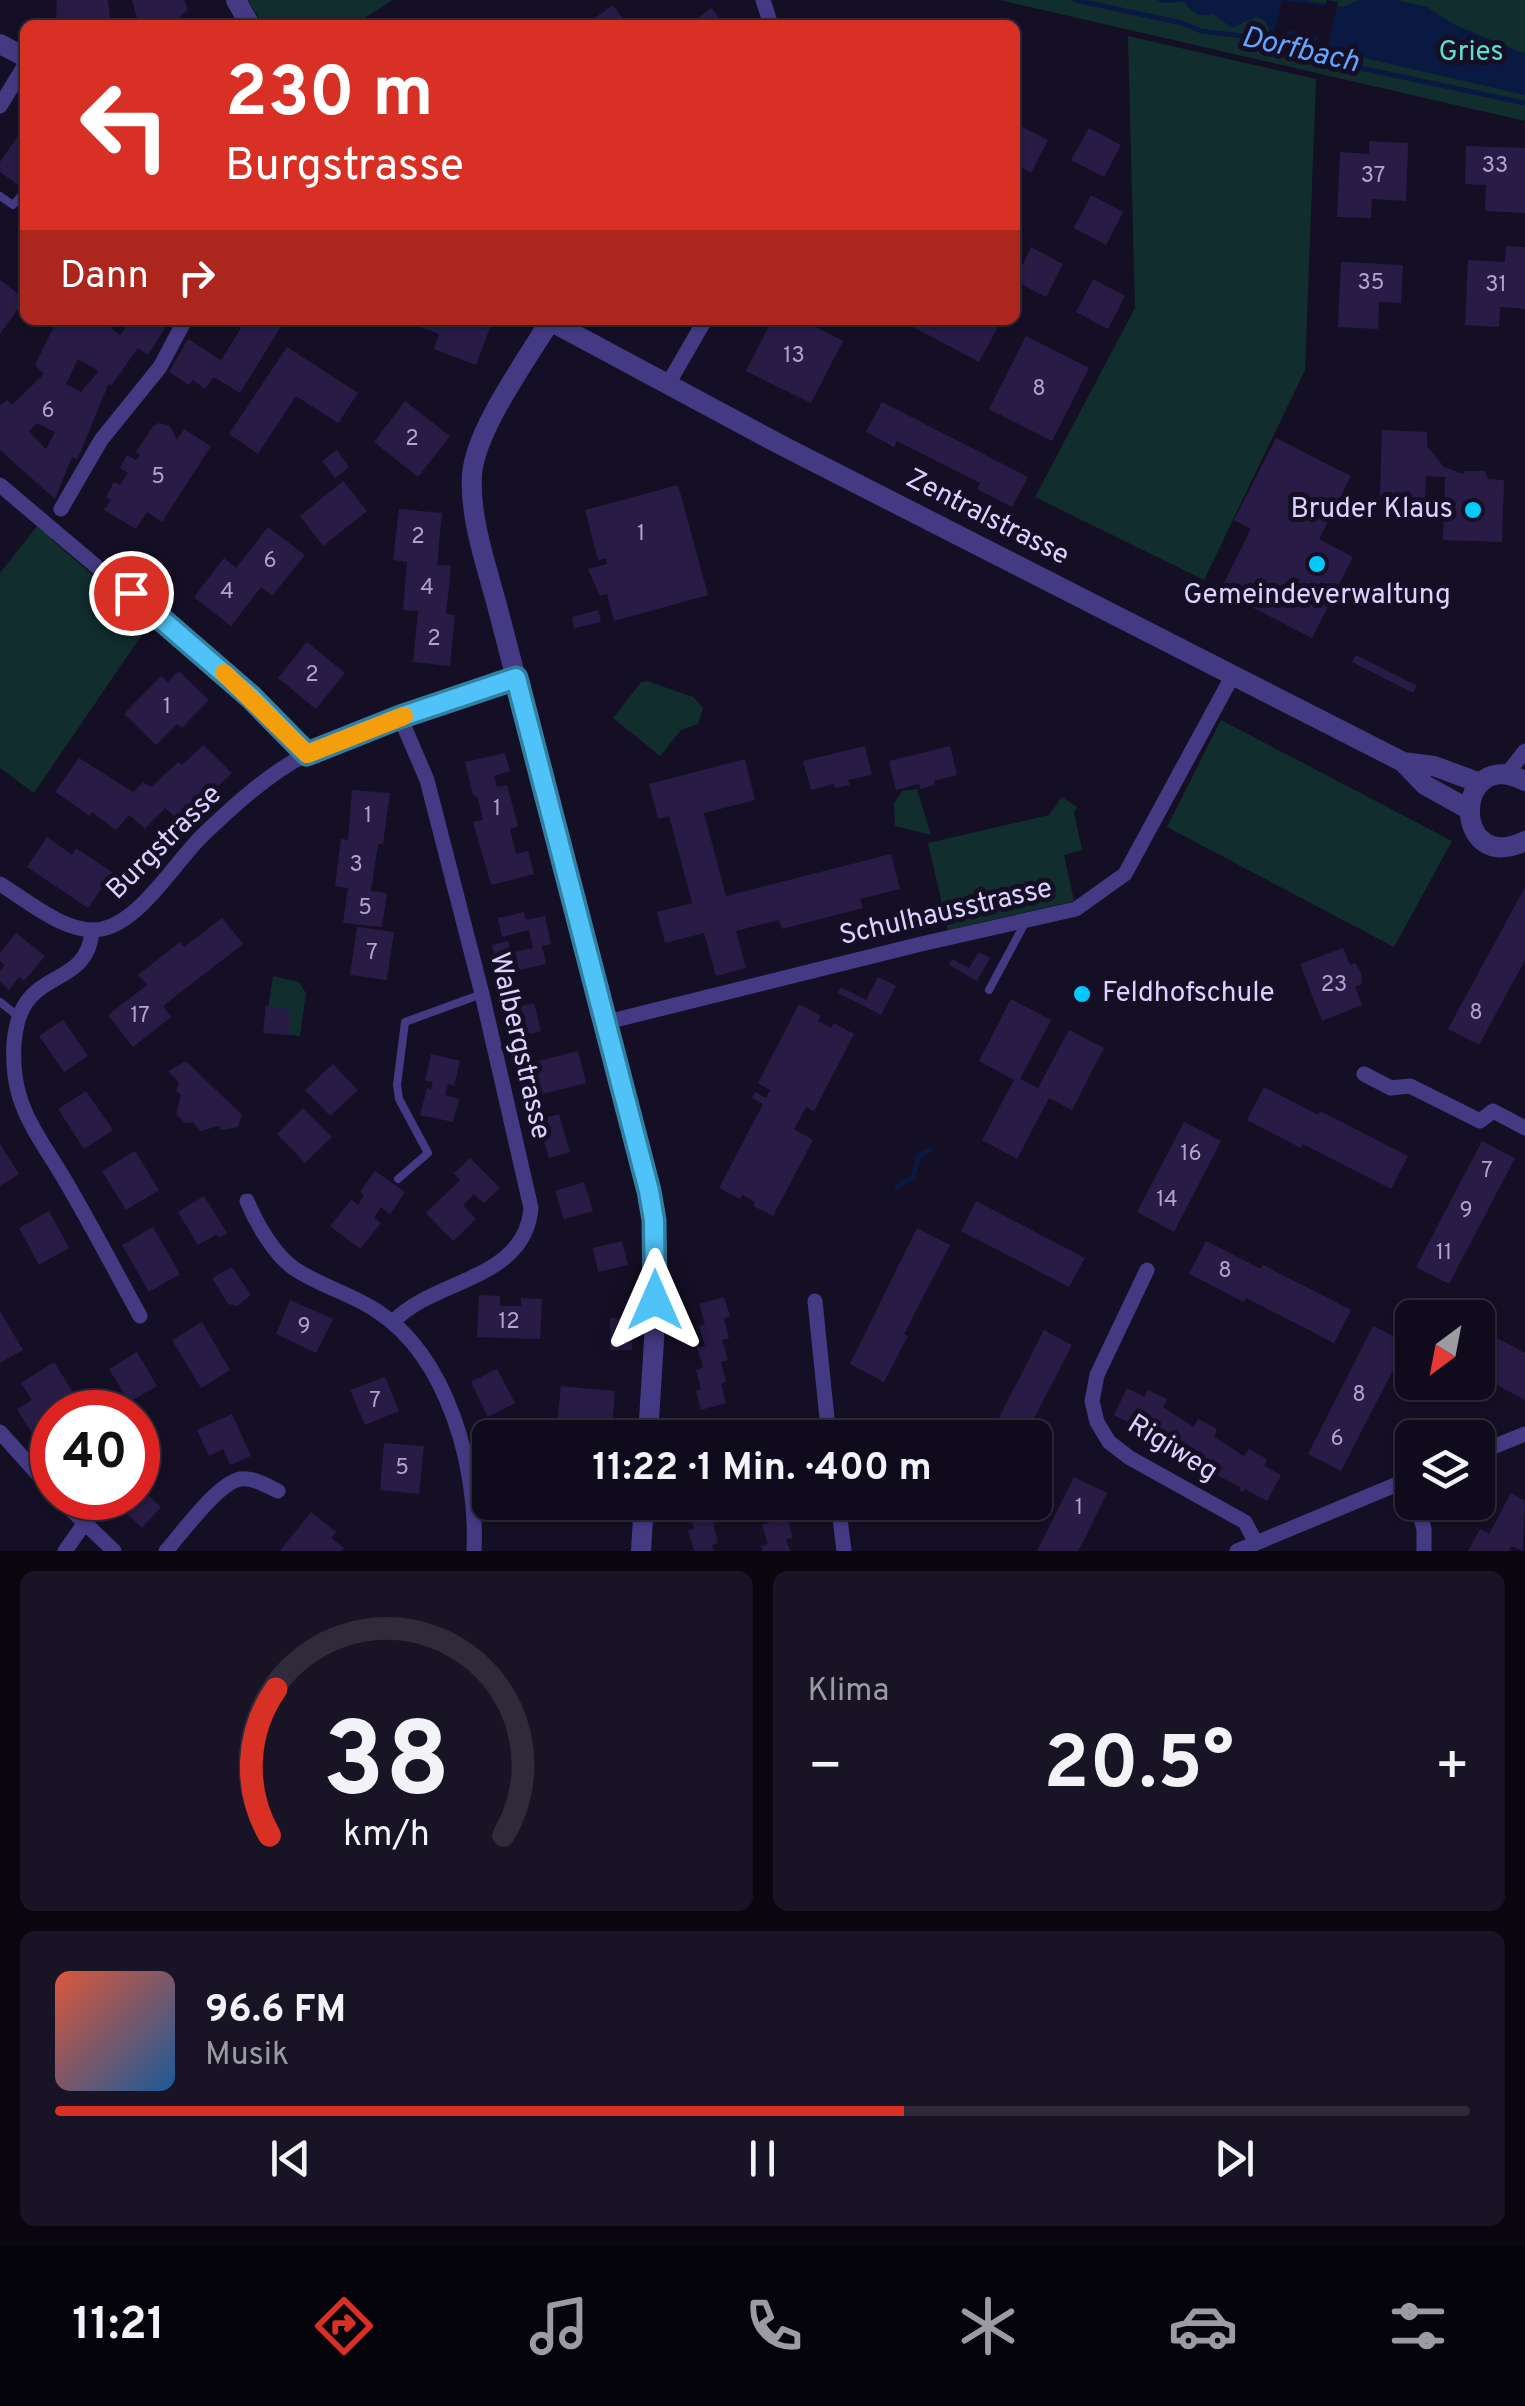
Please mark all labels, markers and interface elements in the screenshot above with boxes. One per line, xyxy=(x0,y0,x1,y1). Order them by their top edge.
water label: Dorfbach xyxy=(1238,20,1362,82)
park label: Gries xyxy=(1438,35,1504,71)
text: 230 m xyxy=(225,52,434,141)
icon: left xyxy=(60,60,190,190)
text: Burgstrasse xyxy=(225,139,464,196)
house number: 33 xyxy=(1482,153,1508,180)
house number: 37 xyxy=(1361,163,1385,190)
icon: right xyxy=(169,250,224,305)
text: Dann xyxy=(60,253,149,302)
house number: 35 xyxy=(1358,270,1384,297)
house number: 31 xyxy=(1485,272,1507,299)
house number: 13 xyxy=(783,343,805,370)
house number: 8 xyxy=(1032,376,1046,403)
house number: 6 xyxy=(41,398,55,425)
house number: 2 xyxy=(405,426,419,453)
street label: Zentralstrasse xyxy=(899,461,1075,575)
house number: 5 xyxy=(151,464,165,491)
place label: Bruder Klaus xyxy=(1290,492,1453,528)
marker: Bruder Klaus xyxy=(1462,499,1484,521)
house number: 1 xyxy=(637,521,645,548)
house number: 2 xyxy=(411,524,425,551)
house number: 6 xyxy=(263,548,277,575)
pin xyxy=(89,551,174,636)
marker: Gemeindeverwaltung xyxy=(1306,553,1328,575)
icon: arrive xyxy=(104,566,159,621)
house number: 4 xyxy=(420,575,434,602)
place label: Gemeindeverwaltung xyxy=(1183,578,1451,614)
house number: 4 xyxy=(220,579,234,606)
house number: 2 xyxy=(427,626,441,653)
house number: 2 xyxy=(305,662,319,689)
house number: 1 xyxy=(163,694,171,721)
street label: Burgstrasse xyxy=(100,778,230,908)
house number: 1 xyxy=(493,796,501,823)
house number: 1 xyxy=(364,803,372,830)
house number: 3 xyxy=(349,852,363,879)
street label: Schulhausstrasse xyxy=(836,871,1056,955)
house number: 5 xyxy=(358,895,372,922)
house number: 7 xyxy=(366,940,378,967)
street label: Walbergstrasse xyxy=(480,949,558,1143)
house number: 23 xyxy=(1321,972,1347,999)
place label: Feldhofschule xyxy=(1102,976,1275,1012)
marker: Feldhofschule xyxy=(1071,983,1093,1005)
house number: 8 xyxy=(1469,1000,1483,1027)
house number: 17 xyxy=(130,1003,150,1030)
house number: 16 xyxy=(1180,1141,1202,1168)
house number: 7 xyxy=(1481,1158,1493,1185)
house number: 14 xyxy=(1156,1187,1178,1214)
house number: 9 xyxy=(1459,1198,1473,1225)
house number: 11 xyxy=(1436,1240,1452,1267)
position arrow xyxy=(603,1248,707,1352)
house number: 8 xyxy=(1218,1258,1232,1285)
north arrow xyxy=(1395,1300,1495,1400)
map controls xyxy=(1395,1300,1495,1520)
house number: 12 xyxy=(498,1309,520,1336)
house number: 9 xyxy=(297,1314,311,1341)
house number: 8 xyxy=(1352,1382,1366,1409)
house number: 7 xyxy=(369,1388,381,1415)
speed limit sign: 40 xyxy=(30,1390,160,1520)
street label: Rigiweg xyxy=(1120,1407,1224,1491)
button: layers xyxy=(1395,1420,1495,1520)
house number: 6 xyxy=(1330,1426,1344,1453)
text: 11:22 · 1 Min. · 400 m xyxy=(592,1445,932,1494)
house number: 5 xyxy=(395,1455,409,1482)
house number: 1 xyxy=(1075,1495,1083,1522)
text: Klima xyxy=(808,1672,889,1712)
text: 38 xyxy=(322,1701,450,1833)
text: 20.5° xyxy=(1044,1720,1234,1815)
text: − xyxy=(808,1734,843,1804)
text: + xyxy=(1435,1734,1470,1804)
text: km/h xyxy=(343,1813,430,1859)
text: 96.6 FM xyxy=(205,1987,346,2036)
text: Musik xyxy=(205,2036,289,2076)
icon: previous xyxy=(263,2131,318,2186)
icon: pause xyxy=(735,2131,790,2186)
icon: next xyxy=(1207,2131,1262,2186)
icon: directions xyxy=(309,2291,379,2361)
icon: music xyxy=(524,2291,594,2361)
icon: phone xyxy=(739,2291,809,2361)
icon: climate xyxy=(953,2291,1023,2361)
icon: car xyxy=(1168,2291,1238,2361)
icon: filters xyxy=(1383,2291,1453,2361)
text: 11:21 xyxy=(72,2298,165,2355)

